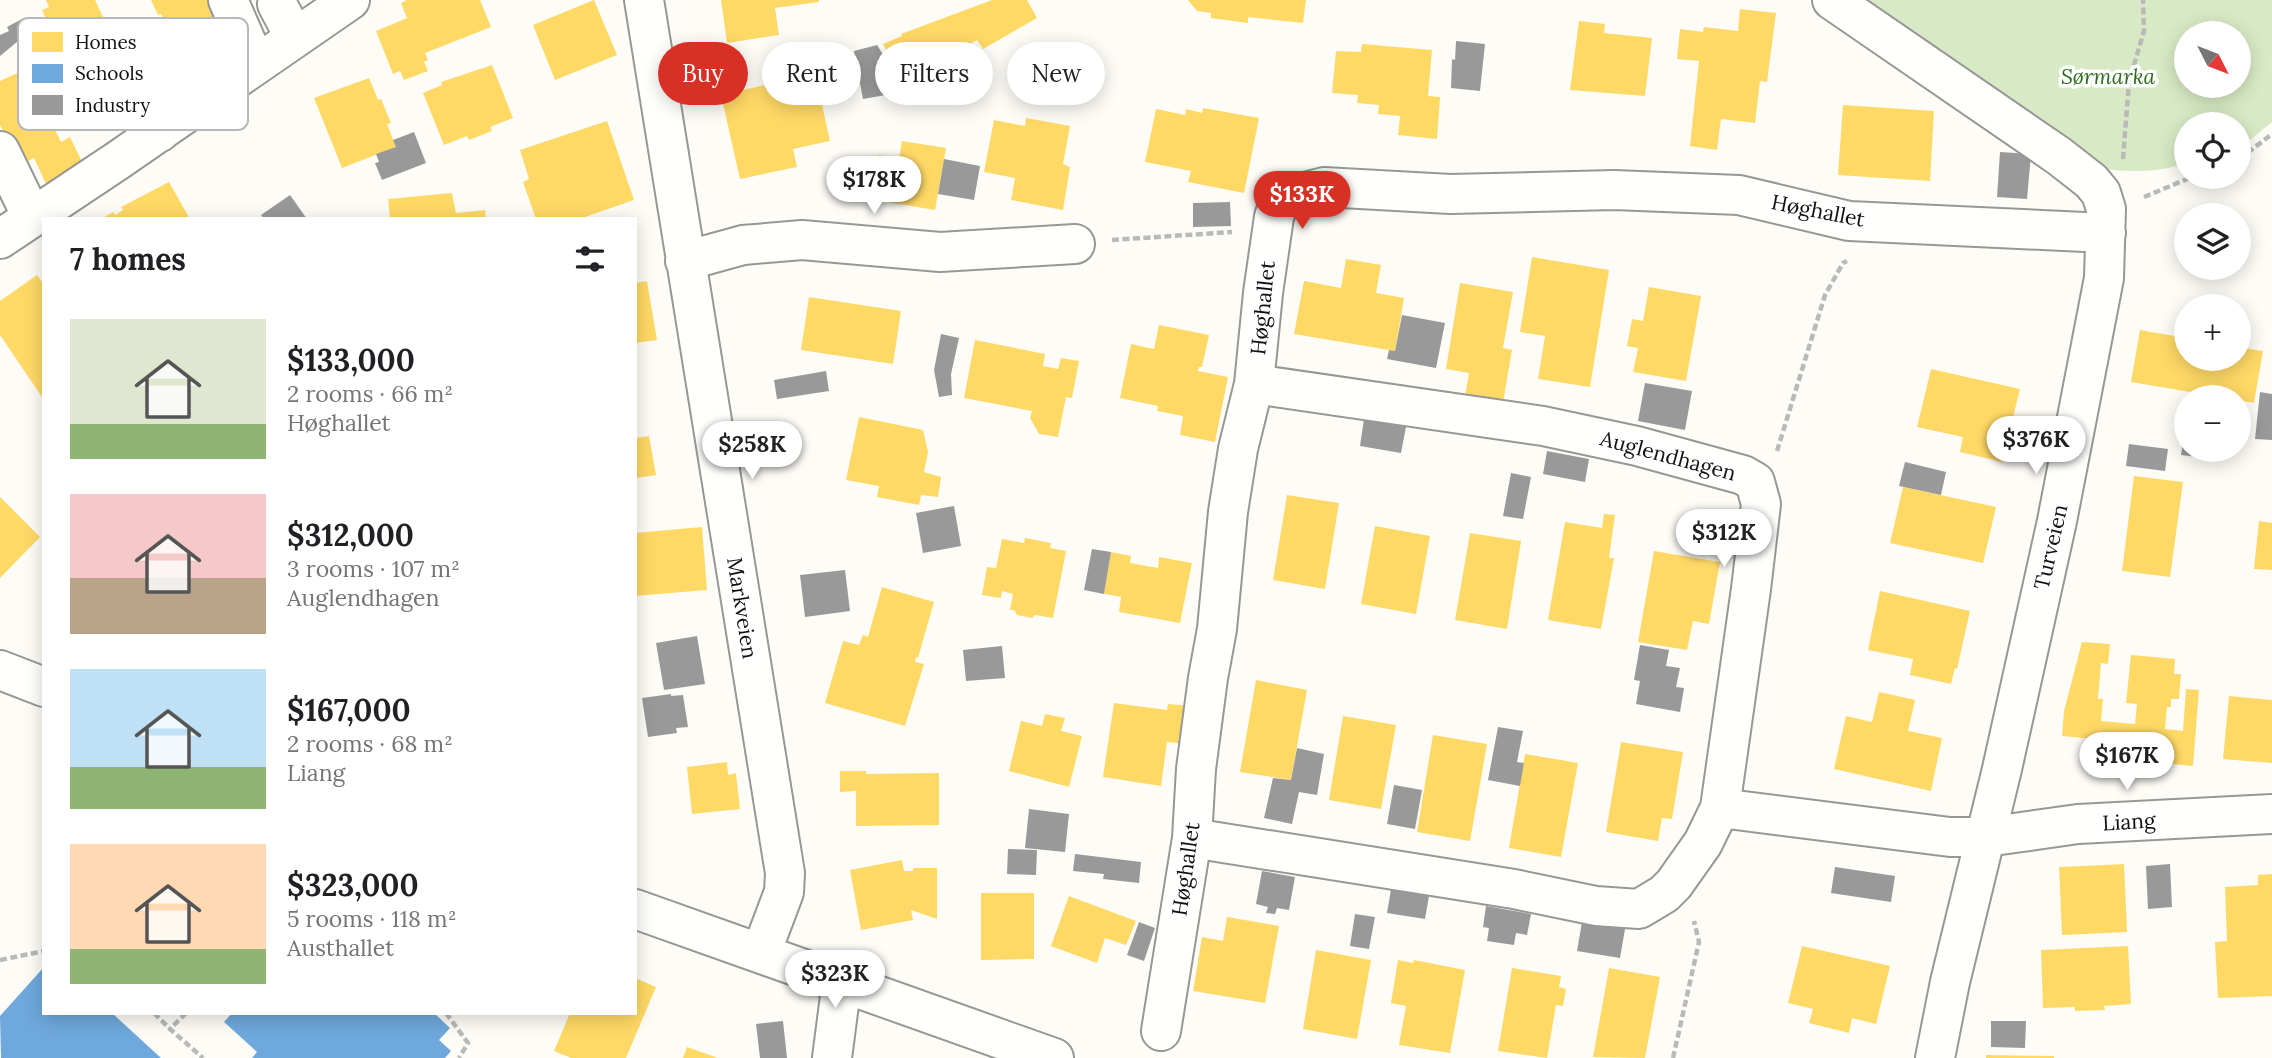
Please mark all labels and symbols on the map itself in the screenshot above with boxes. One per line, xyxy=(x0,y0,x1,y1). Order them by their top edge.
legend xyxy=(18,18,248,130)
north arrow xyxy=(2174,21,2250,98)
text: Homes xyxy=(75,30,137,54)
text: Schools xyxy=(75,61,144,85)
park label: Sørmarka xyxy=(2061,63,2156,90)
text: Industry xyxy=(75,93,150,117)
pin: $178K xyxy=(825,156,923,216)
pin: $133K xyxy=(1253,172,1351,231)
street label: Høghallet xyxy=(1769,188,1868,233)
street label: Høghallet xyxy=(1244,259,1281,356)
pin: $376K xyxy=(1987,416,2085,476)
pin: $258K xyxy=(703,421,801,481)
street label: Auglendhagen xyxy=(1596,424,1739,487)
street label: Turveien xyxy=(2028,501,2073,592)
pin: $312K xyxy=(1675,510,1773,569)
street label: Markveien xyxy=(721,555,764,661)
pin: $167K xyxy=(2078,732,2176,792)
street label: Liang xyxy=(2102,807,2157,836)
street label: Høghallet xyxy=(1166,819,1206,918)
pin: $323K xyxy=(786,950,884,1010)

